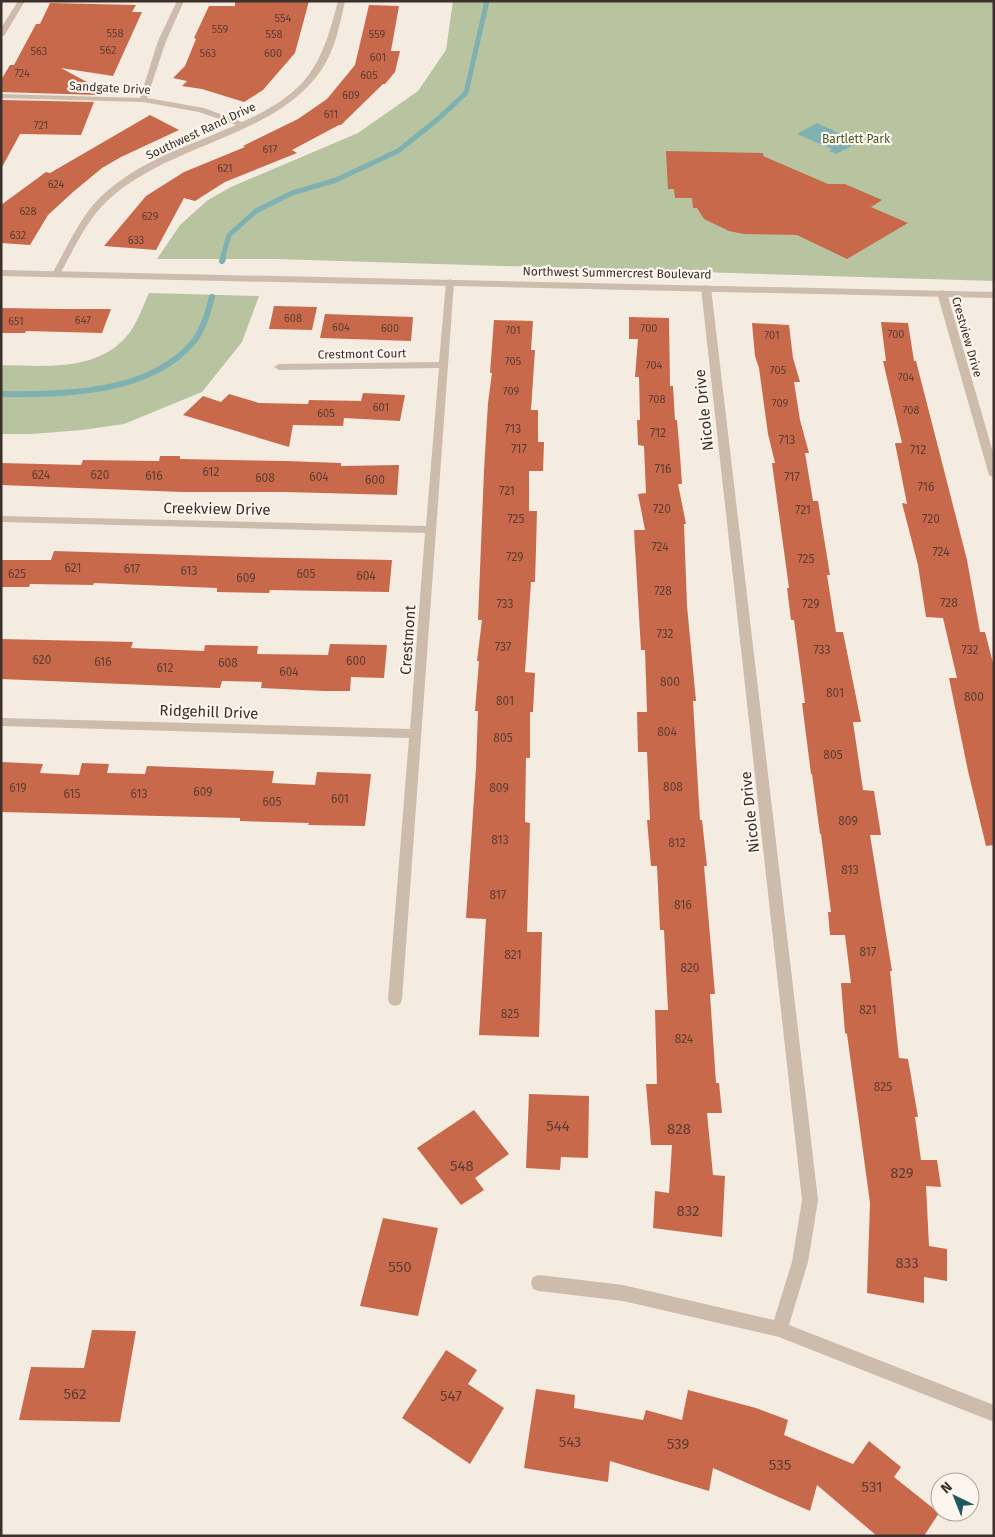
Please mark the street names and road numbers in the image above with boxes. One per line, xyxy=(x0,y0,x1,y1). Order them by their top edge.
street label: Sandgate Drive xyxy=(69,79,151,97)
street label: Southwest Rand Drive xyxy=(144,99,258,163)
street label: Northwest Summercrest Boulevard xyxy=(522,264,712,282)
street label: Crestview Drive xyxy=(949,295,985,379)
street label: Crestmont Court xyxy=(318,346,407,362)
street label: Nicole Drive xyxy=(691,368,717,452)
street label: Creekview Drive xyxy=(163,499,271,519)
street label: Crestmont xyxy=(397,604,419,676)
street label: Ridgehill Drive xyxy=(159,701,259,723)
street label: Nicole Drive xyxy=(737,770,763,854)

